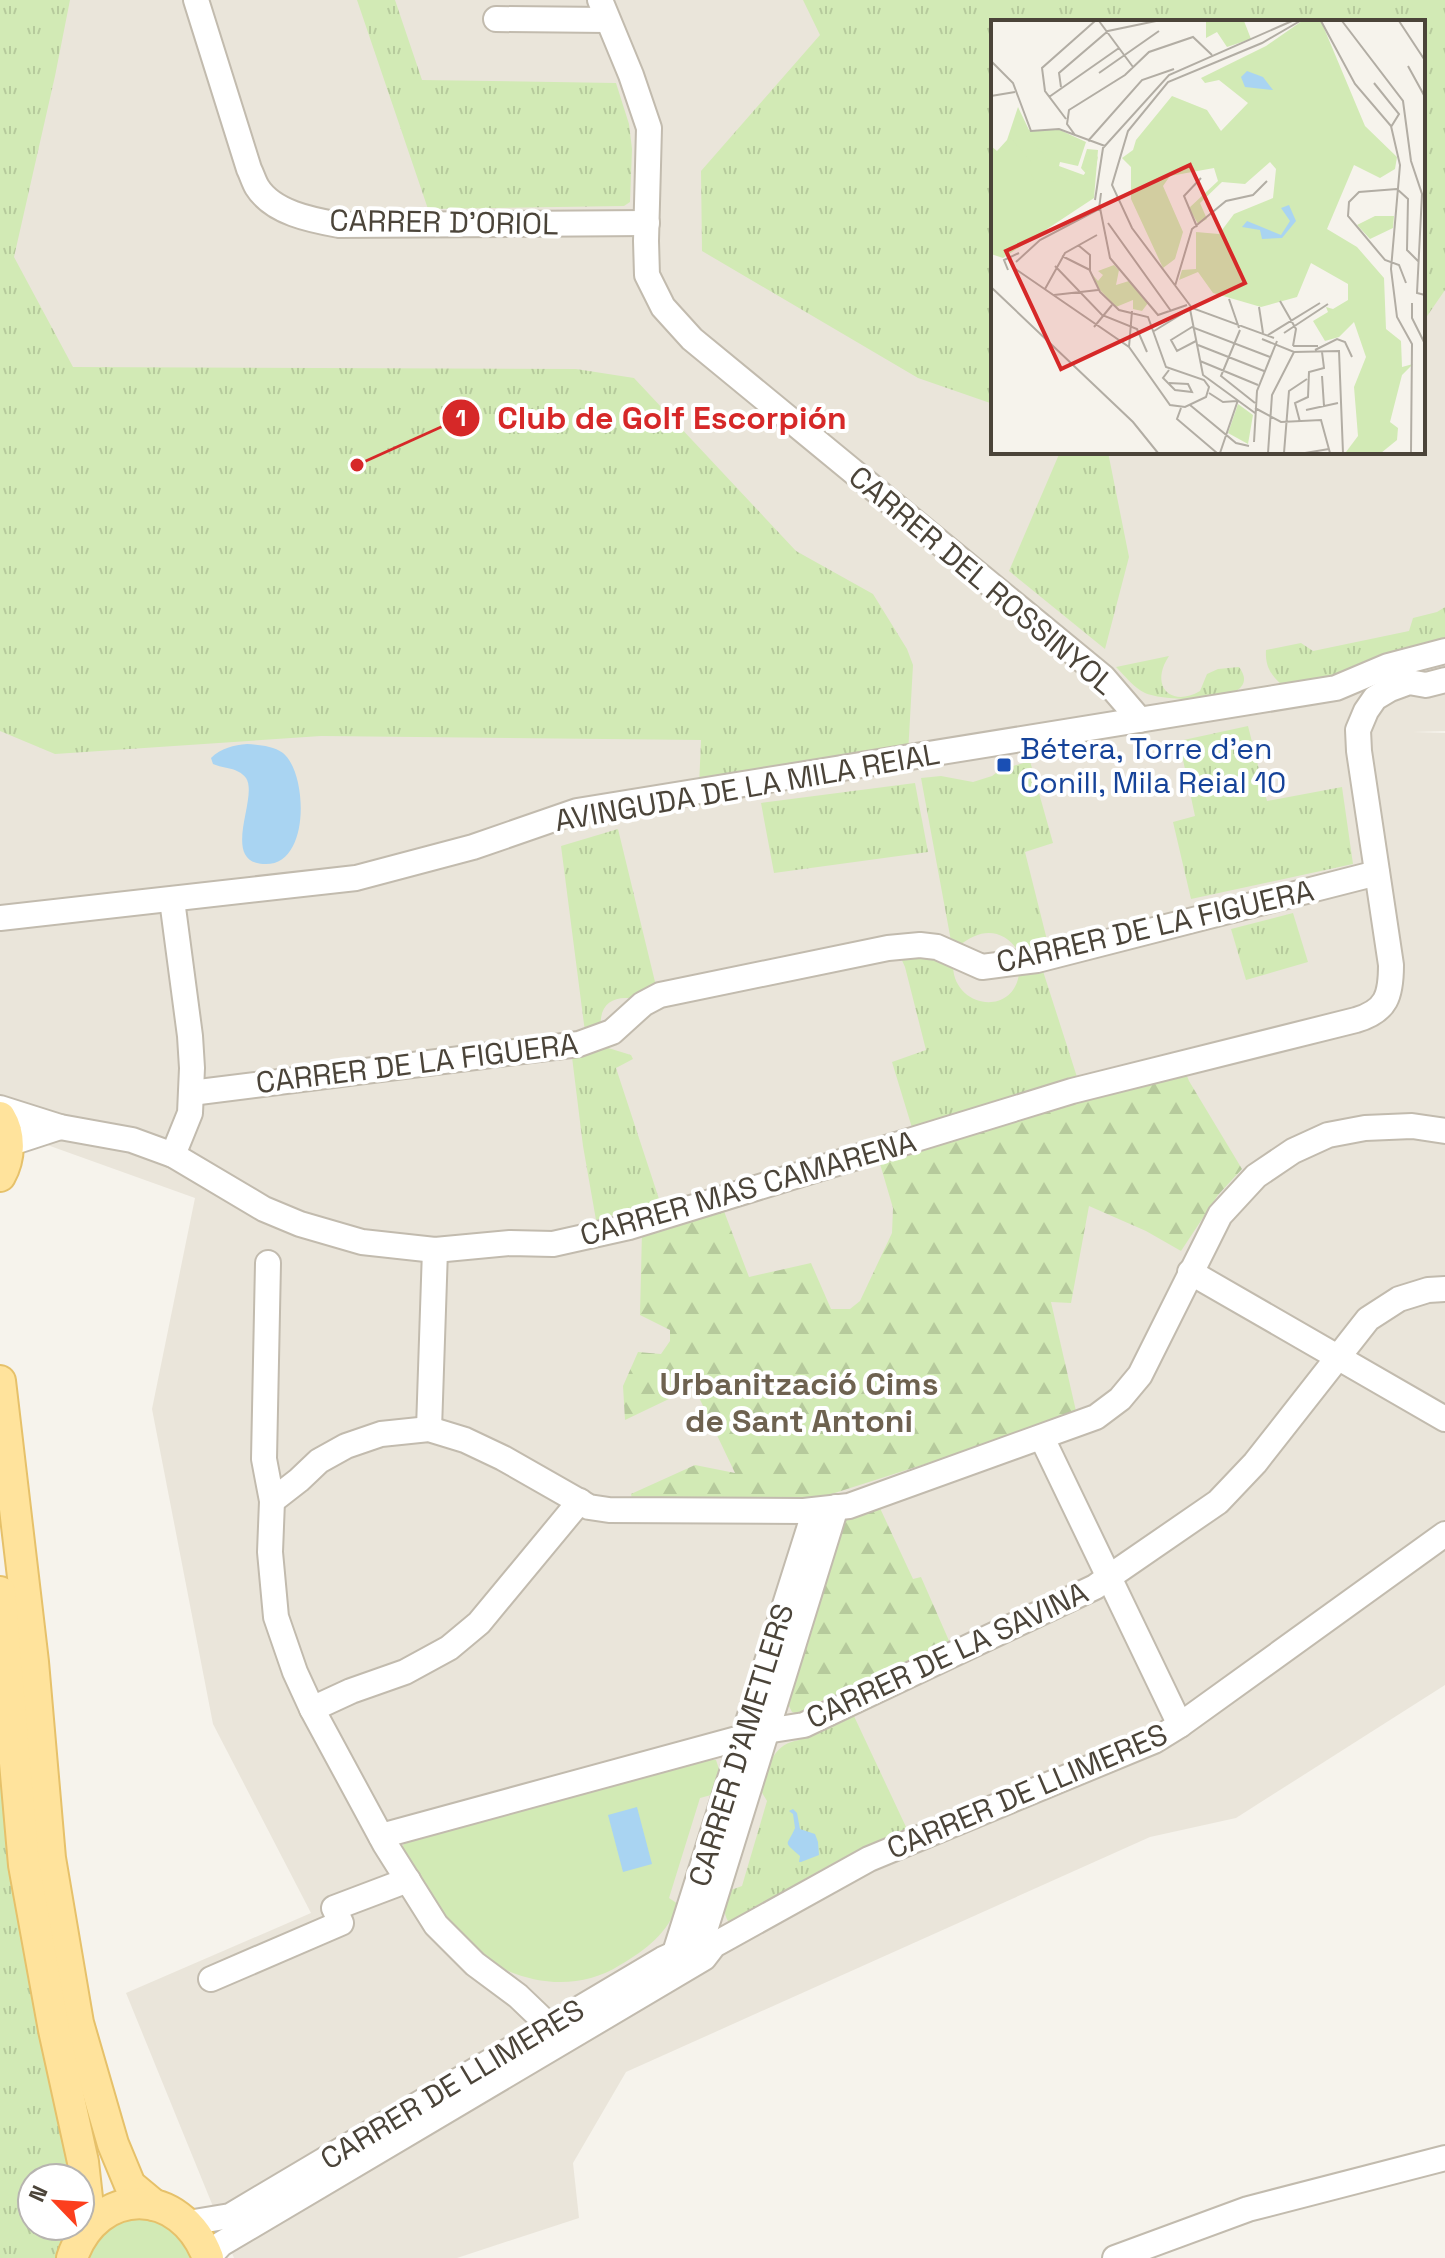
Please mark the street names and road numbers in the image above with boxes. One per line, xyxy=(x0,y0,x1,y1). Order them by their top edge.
street label: CARRER D'ORIOL xyxy=(329,201,559,243)
street label: CARRER DEL ROSSINYOL xyxy=(841,457,1123,703)
street label: AVINGUDA DE LA MILA REIAL xyxy=(552,734,942,840)
street label: CARRER DE LA FIGUERA xyxy=(993,870,1318,981)
street label: CARRER DE LA FIGUERA xyxy=(254,1024,580,1102)
street label: CARRER MAS CAMARENA xyxy=(576,1121,921,1255)
street label: CARRER DE LA SAVINA xyxy=(800,1572,1094,1737)
street label: CARRER D'AMETLERS xyxy=(679,1599,803,1891)
street label: CARRER DE LLIMERES xyxy=(881,1714,1173,1868)
street label: CARRER DE LLIMERES xyxy=(313,1990,591,2178)

